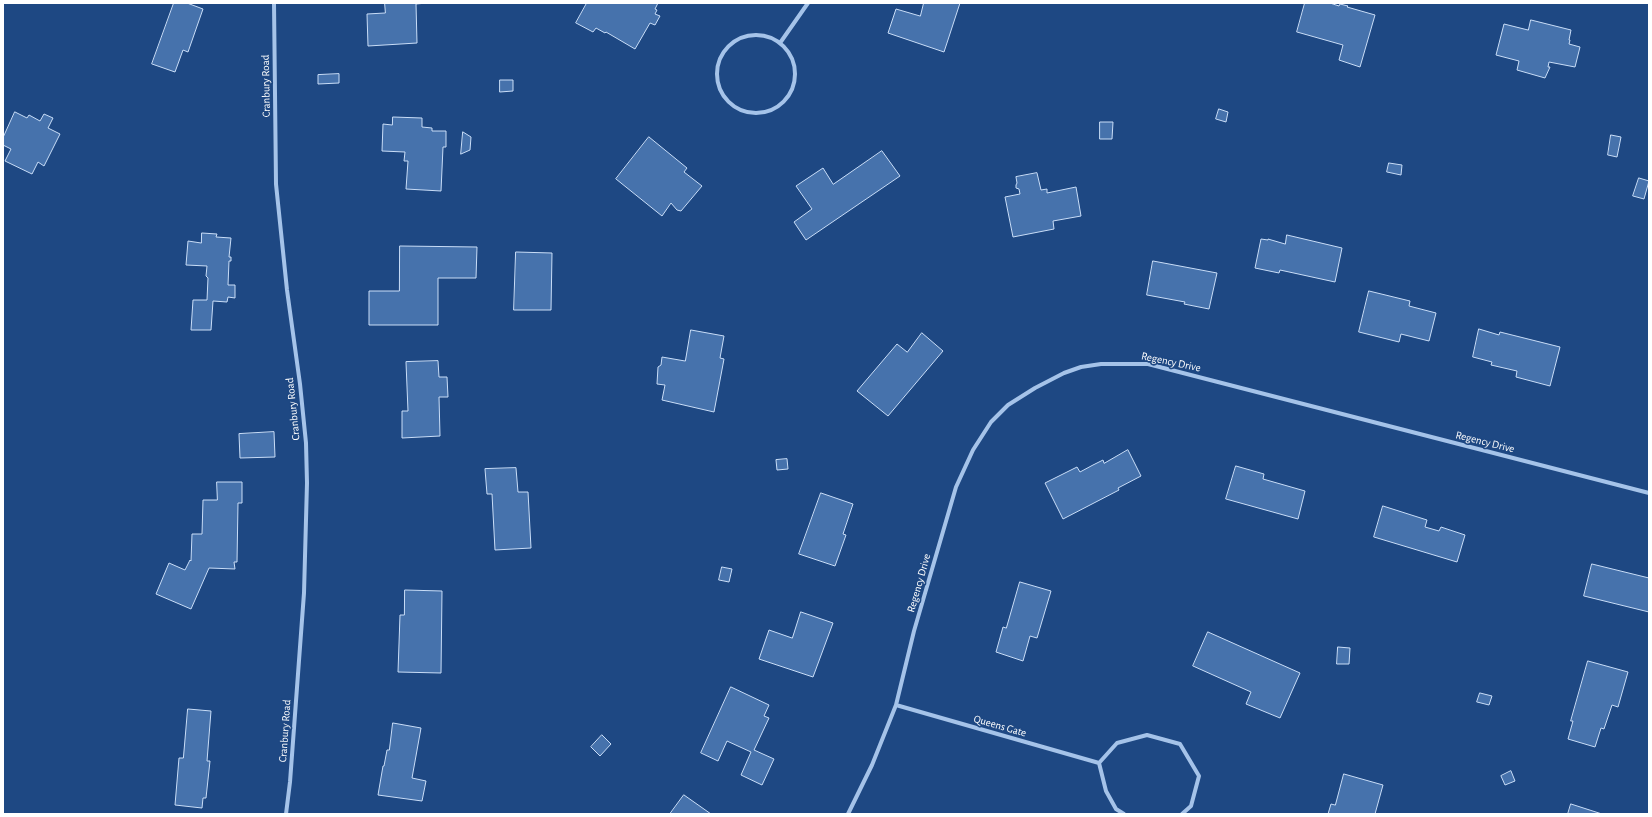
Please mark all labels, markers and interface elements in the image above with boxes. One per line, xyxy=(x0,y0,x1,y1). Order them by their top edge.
street label: Cranbury Road xyxy=(259,54,273,118)
street label: Regency Drive xyxy=(1140,349,1202,375)
street label: Cranbury Road xyxy=(283,377,303,441)
street label: Regency Drive xyxy=(1454,428,1516,456)
street label: Regency Drive xyxy=(904,552,934,614)
street label: Cranbury Road xyxy=(276,699,294,763)
street label: Queens Gate xyxy=(972,712,1028,740)

